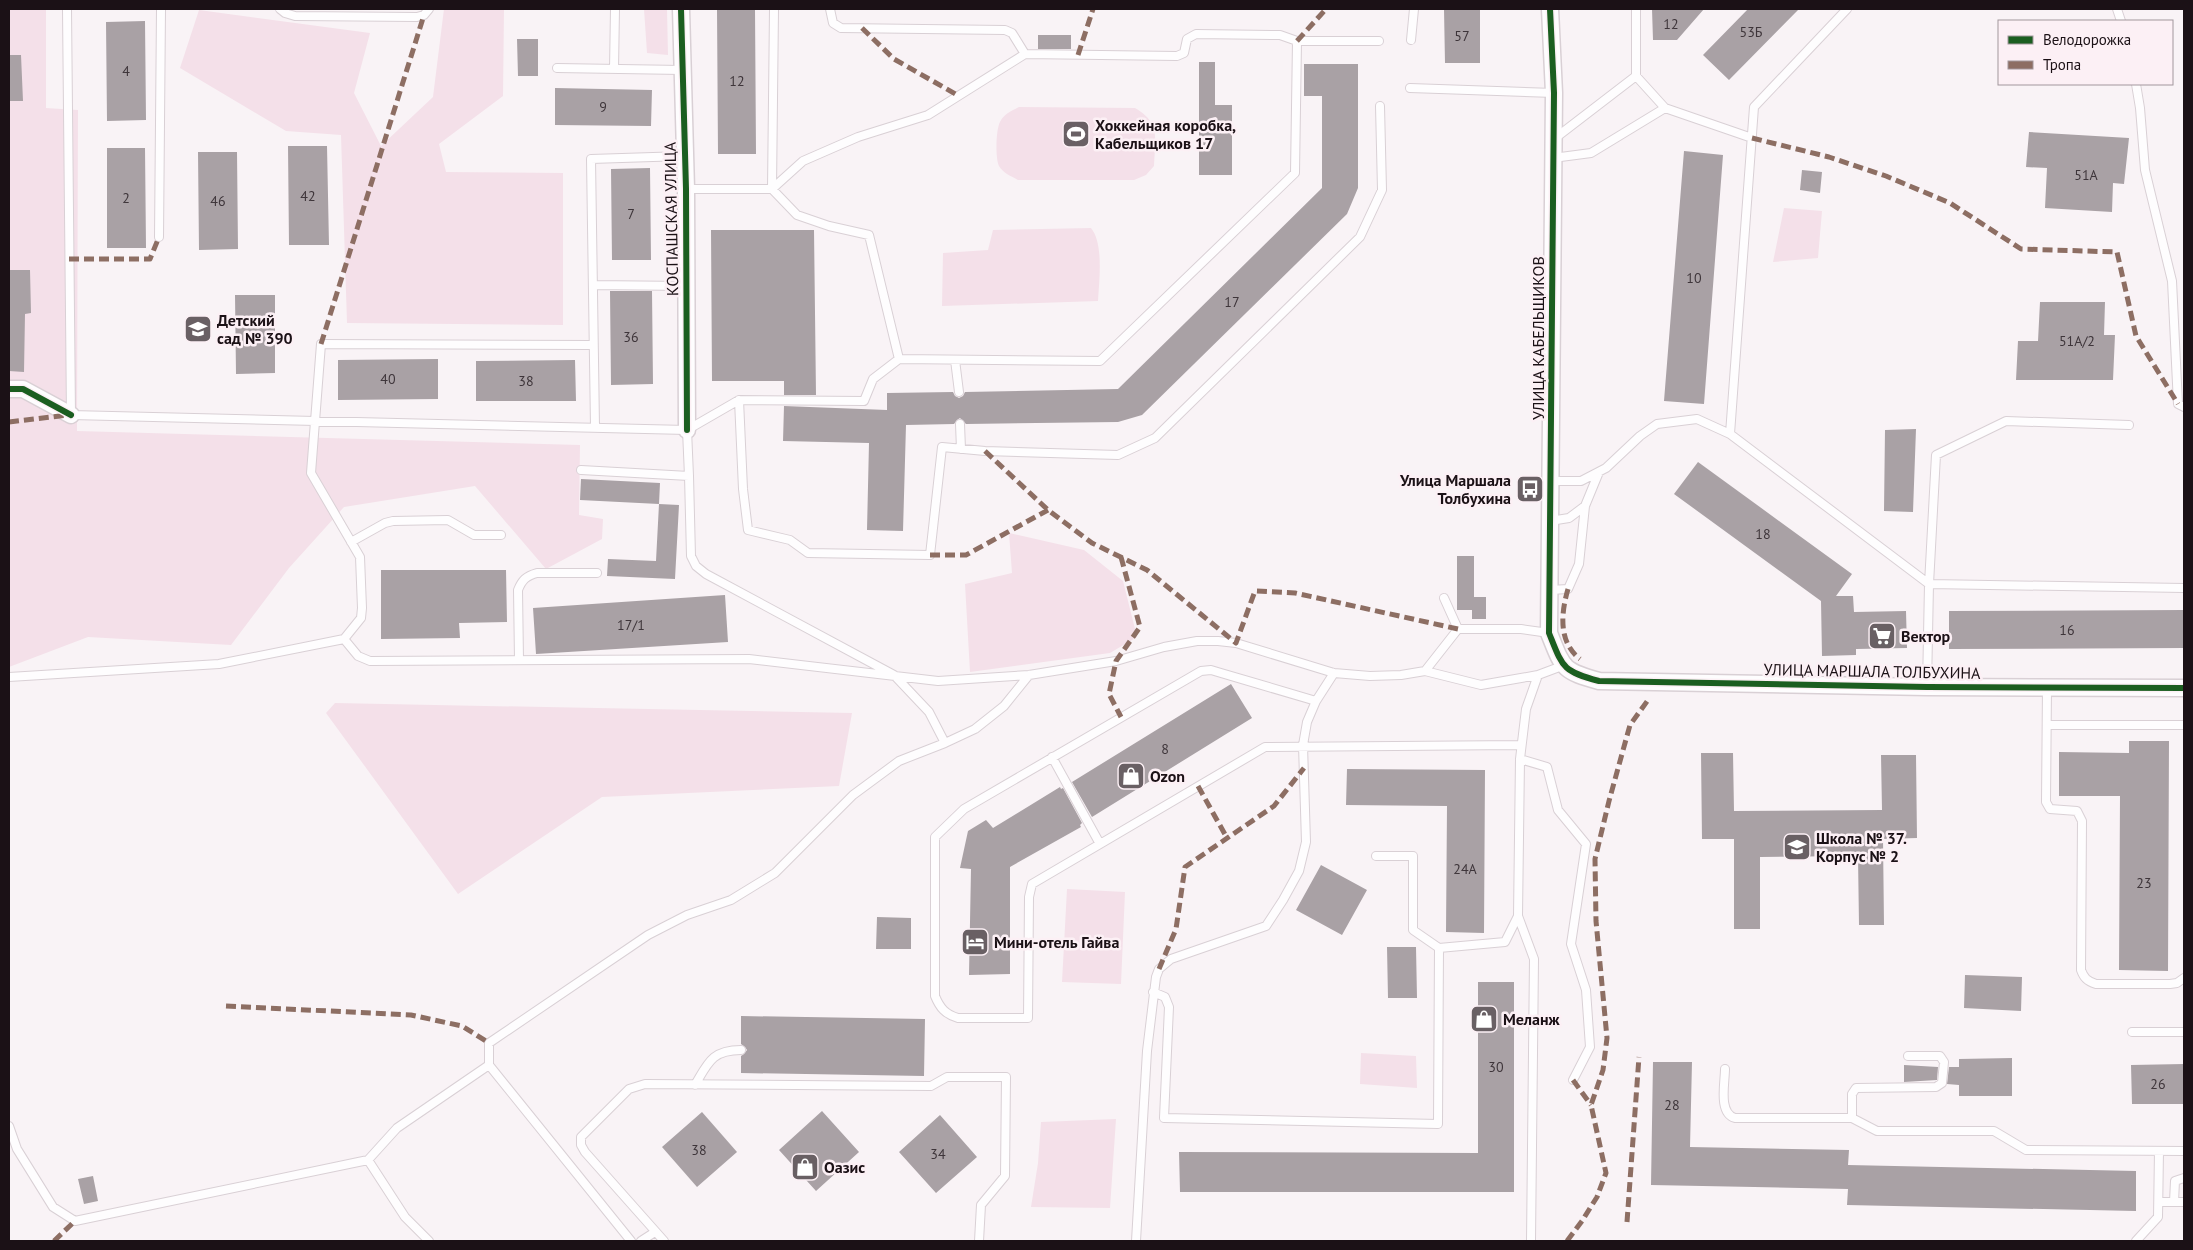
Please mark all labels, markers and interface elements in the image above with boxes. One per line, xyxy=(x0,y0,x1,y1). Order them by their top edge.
house number: 12 xyxy=(1663,15,1679,33)
legend xyxy=(1998,20,2173,85)
house number: 53Б xyxy=(1740,23,1763,41)
house number: 57 xyxy=(1454,27,1470,45)
text: Велодорожка xyxy=(2043,30,2131,49)
text: Тропа xyxy=(2043,55,2081,74)
house number: 4 xyxy=(122,62,130,80)
house number: 12 xyxy=(729,72,745,90)
house number: 9 xyxy=(599,98,607,116)
place label: Хоккейная коробка, Кабельщиков 17 xyxy=(1095,115,1236,153)
sports icon: Хоккейная коробка, Кабельщиков 17 xyxy=(1061,119,1091,149)
street label: КОСПАШСКАЯ УЛИЦА xyxy=(660,141,682,296)
house number: 51А xyxy=(2074,166,2099,184)
house number: 42 xyxy=(300,187,316,205)
house number: 2 xyxy=(122,189,130,207)
house number: 46 xyxy=(210,192,226,210)
house number: 7 xyxy=(627,205,635,223)
street label: УЛИЦА КАБЕЛЬЩИКОВ xyxy=(1528,256,1548,420)
house number: 10 xyxy=(1686,269,1702,287)
house number: 17 xyxy=(1224,293,1240,311)
place label: Детский сад № 390 xyxy=(217,310,293,348)
school or university icon: Детский сад № 390 xyxy=(183,314,213,344)
house number: 36 xyxy=(623,328,639,346)
house number: 51А/2 xyxy=(2059,332,2095,350)
house number: 40 xyxy=(380,370,396,388)
house number: 38 xyxy=(518,372,534,390)
place label: Улица Маршала Толбухина xyxy=(1399,470,1511,508)
bus stop icon: Улица Маршала Толбухина xyxy=(1515,474,1545,504)
house number: 18 xyxy=(1755,525,1771,543)
house number: 17/1 xyxy=(617,616,645,634)
supermarket icon: Вектор xyxy=(1867,621,1897,651)
house number: 16 xyxy=(2059,621,2075,639)
place label: Вектор xyxy=(1901,626,1951,646)
street label: УЛИЦА МАРШАЛА ТОЛБУХИНА xyxy=(1763,659,1981,683)
house number: 8 xyxy=(1161,740,1169,758)
shop icon: Ozon xyxy=(1116,761,1146,791)
place label: Ozon xyxy=(1150,766,1185,786)
place label: Школа № 37. Корпус № 2 xyxy=(1816,828,1907,866)
school or university icon: Школа № 37. Корпус № 2 xyxy=(1782,832,1812,862)
house number: 24А xyxy=(1453,860,1478,878)
house number: 23 xyxy=(2136,874,2152,892)
hotel icon: Мини-отель Гайва xyxy=(960,927,990,957)
place label: Мини-отель Гайва xyxy=(994,932,1119,952)
shop icon: Меланж xyxy=(1469,1004,1499,1034)
place label: Меланж xyxy=(1503,1009,1561,1029)
house number: 30 xyxy=(1488,1058,1504,1076)
house number: 26 xyxy=(2150,1075,2166,1093)
house number: 28 xyxy=(1664,1096,1680,1114)
house number: 38 xyxy=(691,1141,707,1159)
house number: 34 xyxy=(930,1145,946,1163)
shop icon: Оазис xyxy=(790,1152,820,1182)
place label: Оазис xyxy=(824,1157,865,1177)

